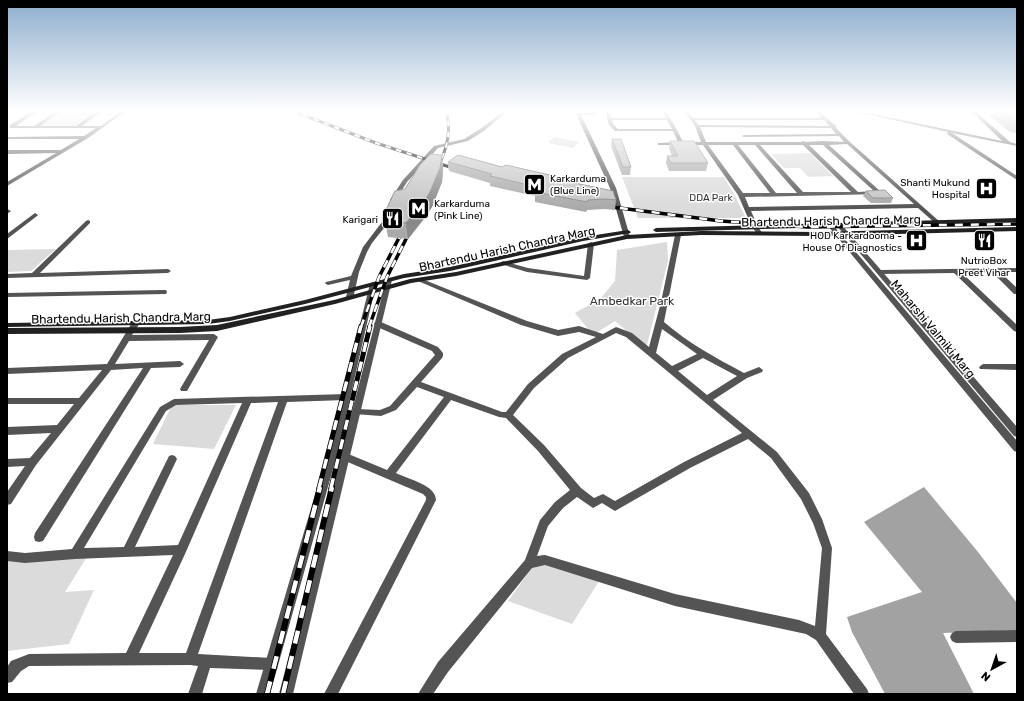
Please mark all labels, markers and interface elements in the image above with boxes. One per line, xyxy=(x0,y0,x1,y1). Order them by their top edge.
metro station icon: Karkarduma (Blue Line) xyxy=(521,171,547,197)
place label: Karkarduma (Blue Line) xyxy=(550,173,606,197)
hospital icon: Shanti Mukund Hospital xyxy=(973,175,999,201)
place label: Shanti Mukund Hospital xyxy=(900,177,970,201)
park label: DDA Park xyxy=(689,192,734,204)
metro station icon: Karkarduma (Pink Line) xyxy=(405,196,431,222)
place label: Karkarduma (Pink Line) xyxy=(434,198,490,222)
restaurant icon: Karigari xyxy=(380,206,406,232)
street label: Bhartendu Harish Chandra Marg xyxy=(741,212,921,230)
place label: Karigari xyxy=(343,214,378,226)
street label: Bhartendu Harish Chandra Marg xyxy=(418,223,596,275)
restaurant icon: NutrioBox Preet Vihar xyxy=(971,227,997,253)
hospital icon: HOD Karkardooma - House Of Diagnostics xyxy=(904,228,930,254)
place label: HOD Karkardooma - House Of Diagnostics xyxy=(802,230,902,254)
place label: NutrioBox Preet Vihar xyxy=(958,255,1010,279)
street label: Maharshi Valmiki Marg xyxy=(888,277,978,381)
park label: Ambedkar Park xyxy=(590,294,675,308)
street label: Bhartendu Harish Chandra Marg xyxy=(31,309,211,327)
north arrow xyxy=(972,649,1012,689)
text: N xyxy=(979,669,993,684)

